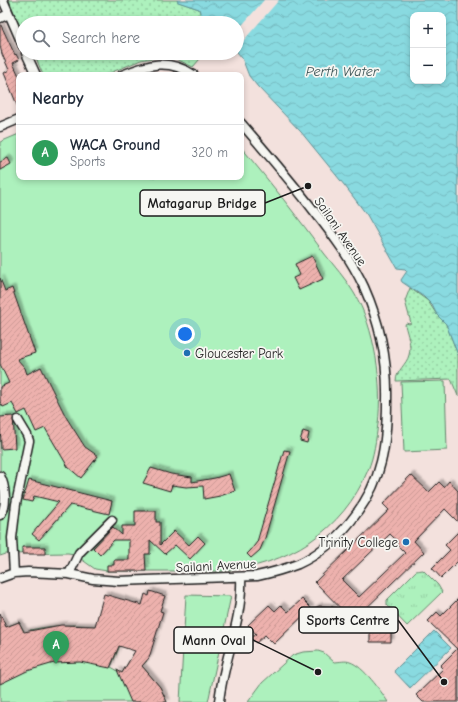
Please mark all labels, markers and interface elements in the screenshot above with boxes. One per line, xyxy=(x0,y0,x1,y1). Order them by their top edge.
map controls xyxy=(410,12,446,84)
button: + xyxy=(410,12,446,48)
search box xyxy=(16,16,244,60)
icon: search xyxy=(30,27,52,49)
text: Search here xyxy=(62,29,140,47)
button: − xyxy=(410,48,446,84)
water label: Perth Water xyxy=(306,63,380,80)
text: Nearby xyxy=(32,89,83,108)
text: WACA Ground xyxy=(70,136,160,154)
text: A xyxy=(41,145,49,160)
text: 320 m xyxy=(192,145,228,160)
text: Sports xyxy=(70,154,105,169)
callout: Matagarup Bridge xyxy=(140,190,265,216)
street label: Sailani Avenue xyxy=(311,194,370,269)
text: Matagarup Bridge xyxy=(147,195,257,212)
your location xyxy=(175,324,195,344)
place label: Gloucester Park xyxy=(195,346,284,361)
marker: Gloucester Park xyxy=(182,348,192,358)
place label: Trinity College xyxy=(319,535,398,550)
marker: Trinity College xyxy=(401,537,411,547)
street label: Sailani Avenue xyxy=(175,556,257,575)
callout: Sports Centre xyxy=(299,607,398,633)
text: Sports Centre xyxy=(307,612,390,629)
callout: Mann Oval xyxy=(174,627,253,653)
pin: A xyxy=(43,631,69,664)
text: Mann Oval xyxy=(182,632,246,649)

